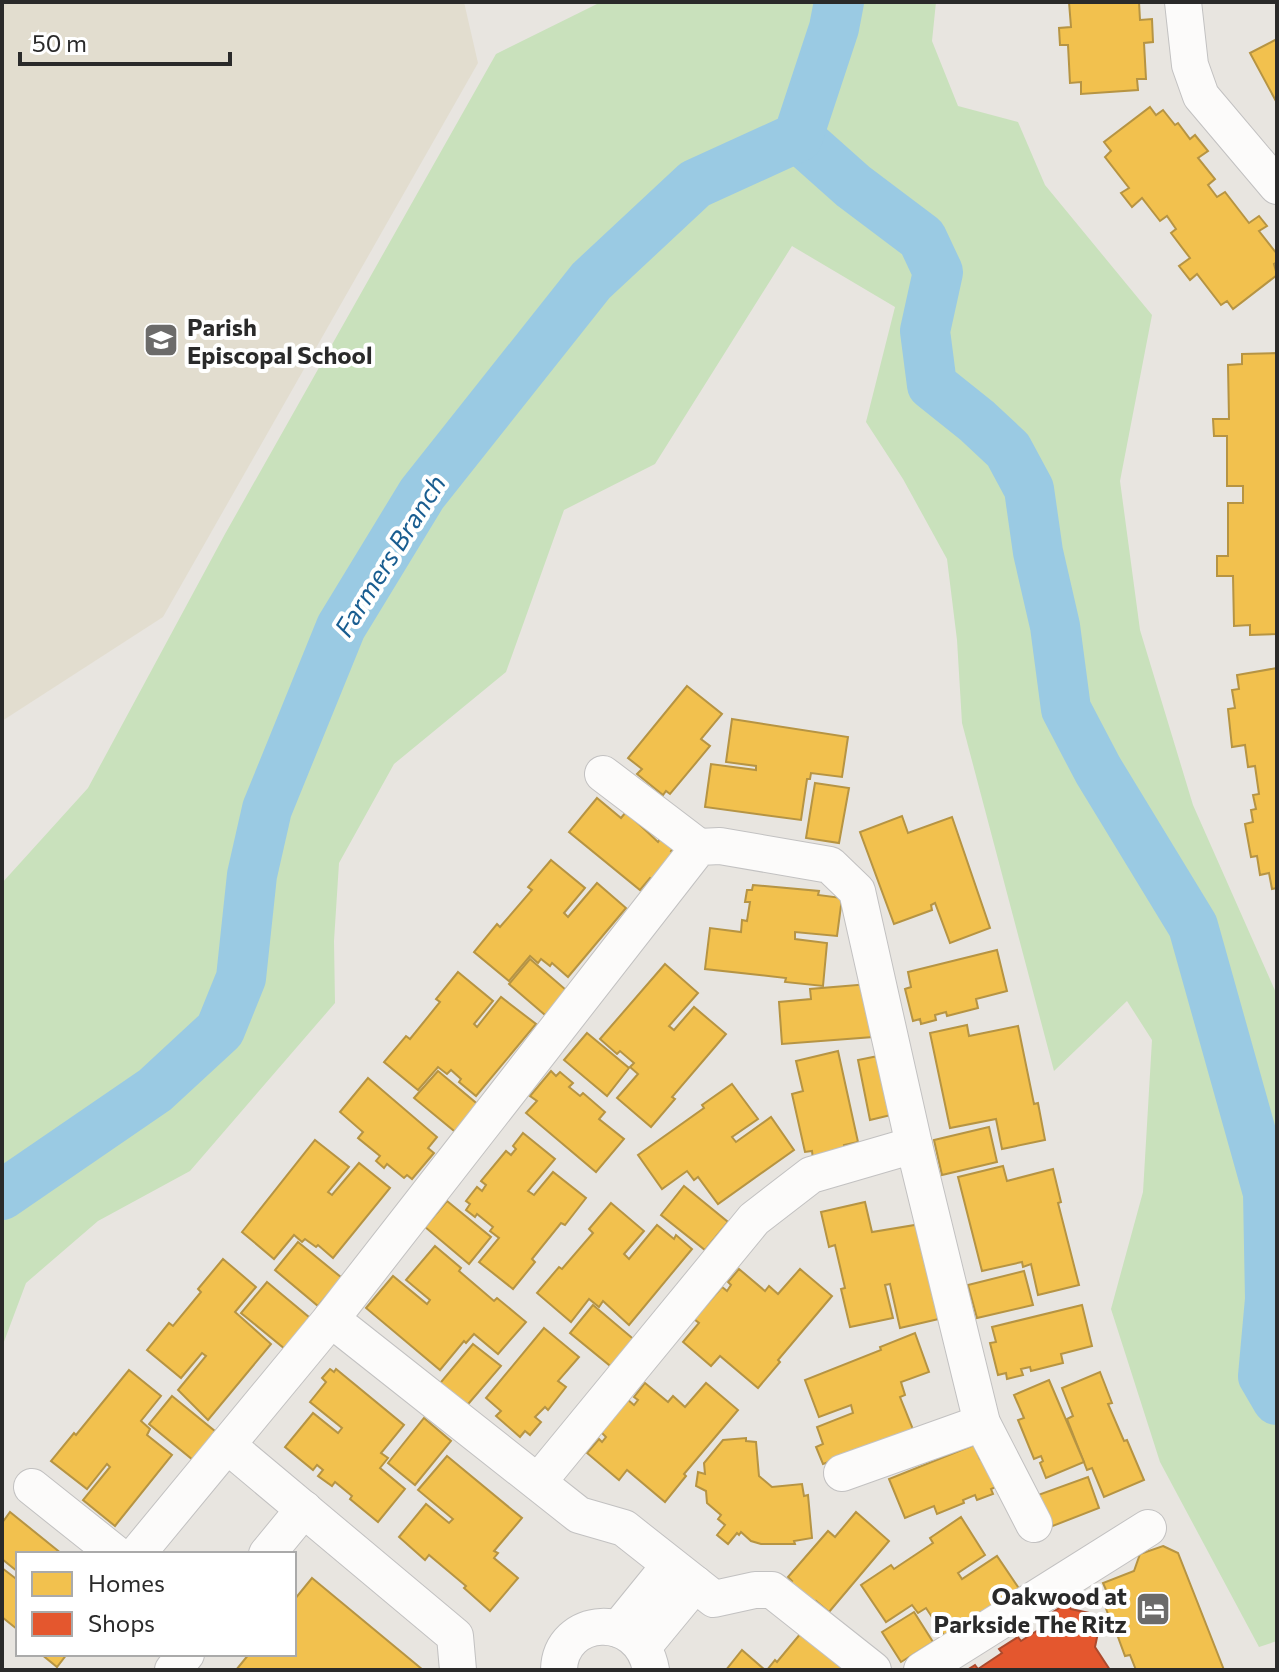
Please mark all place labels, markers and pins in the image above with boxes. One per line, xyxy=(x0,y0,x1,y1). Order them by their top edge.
place label: Parish Episcopal School xyxy=(187,312,373,369)
school or university icon: Parish Episcopal School xyxy=(142,321,180,359)
place label: Oakwood at Parkside The Ritz xyxy=(934,1581,1127,1638)
hotel icon: Oakwood at Parkside The Ritz xyxy=(1134,1590,1172,1628)

